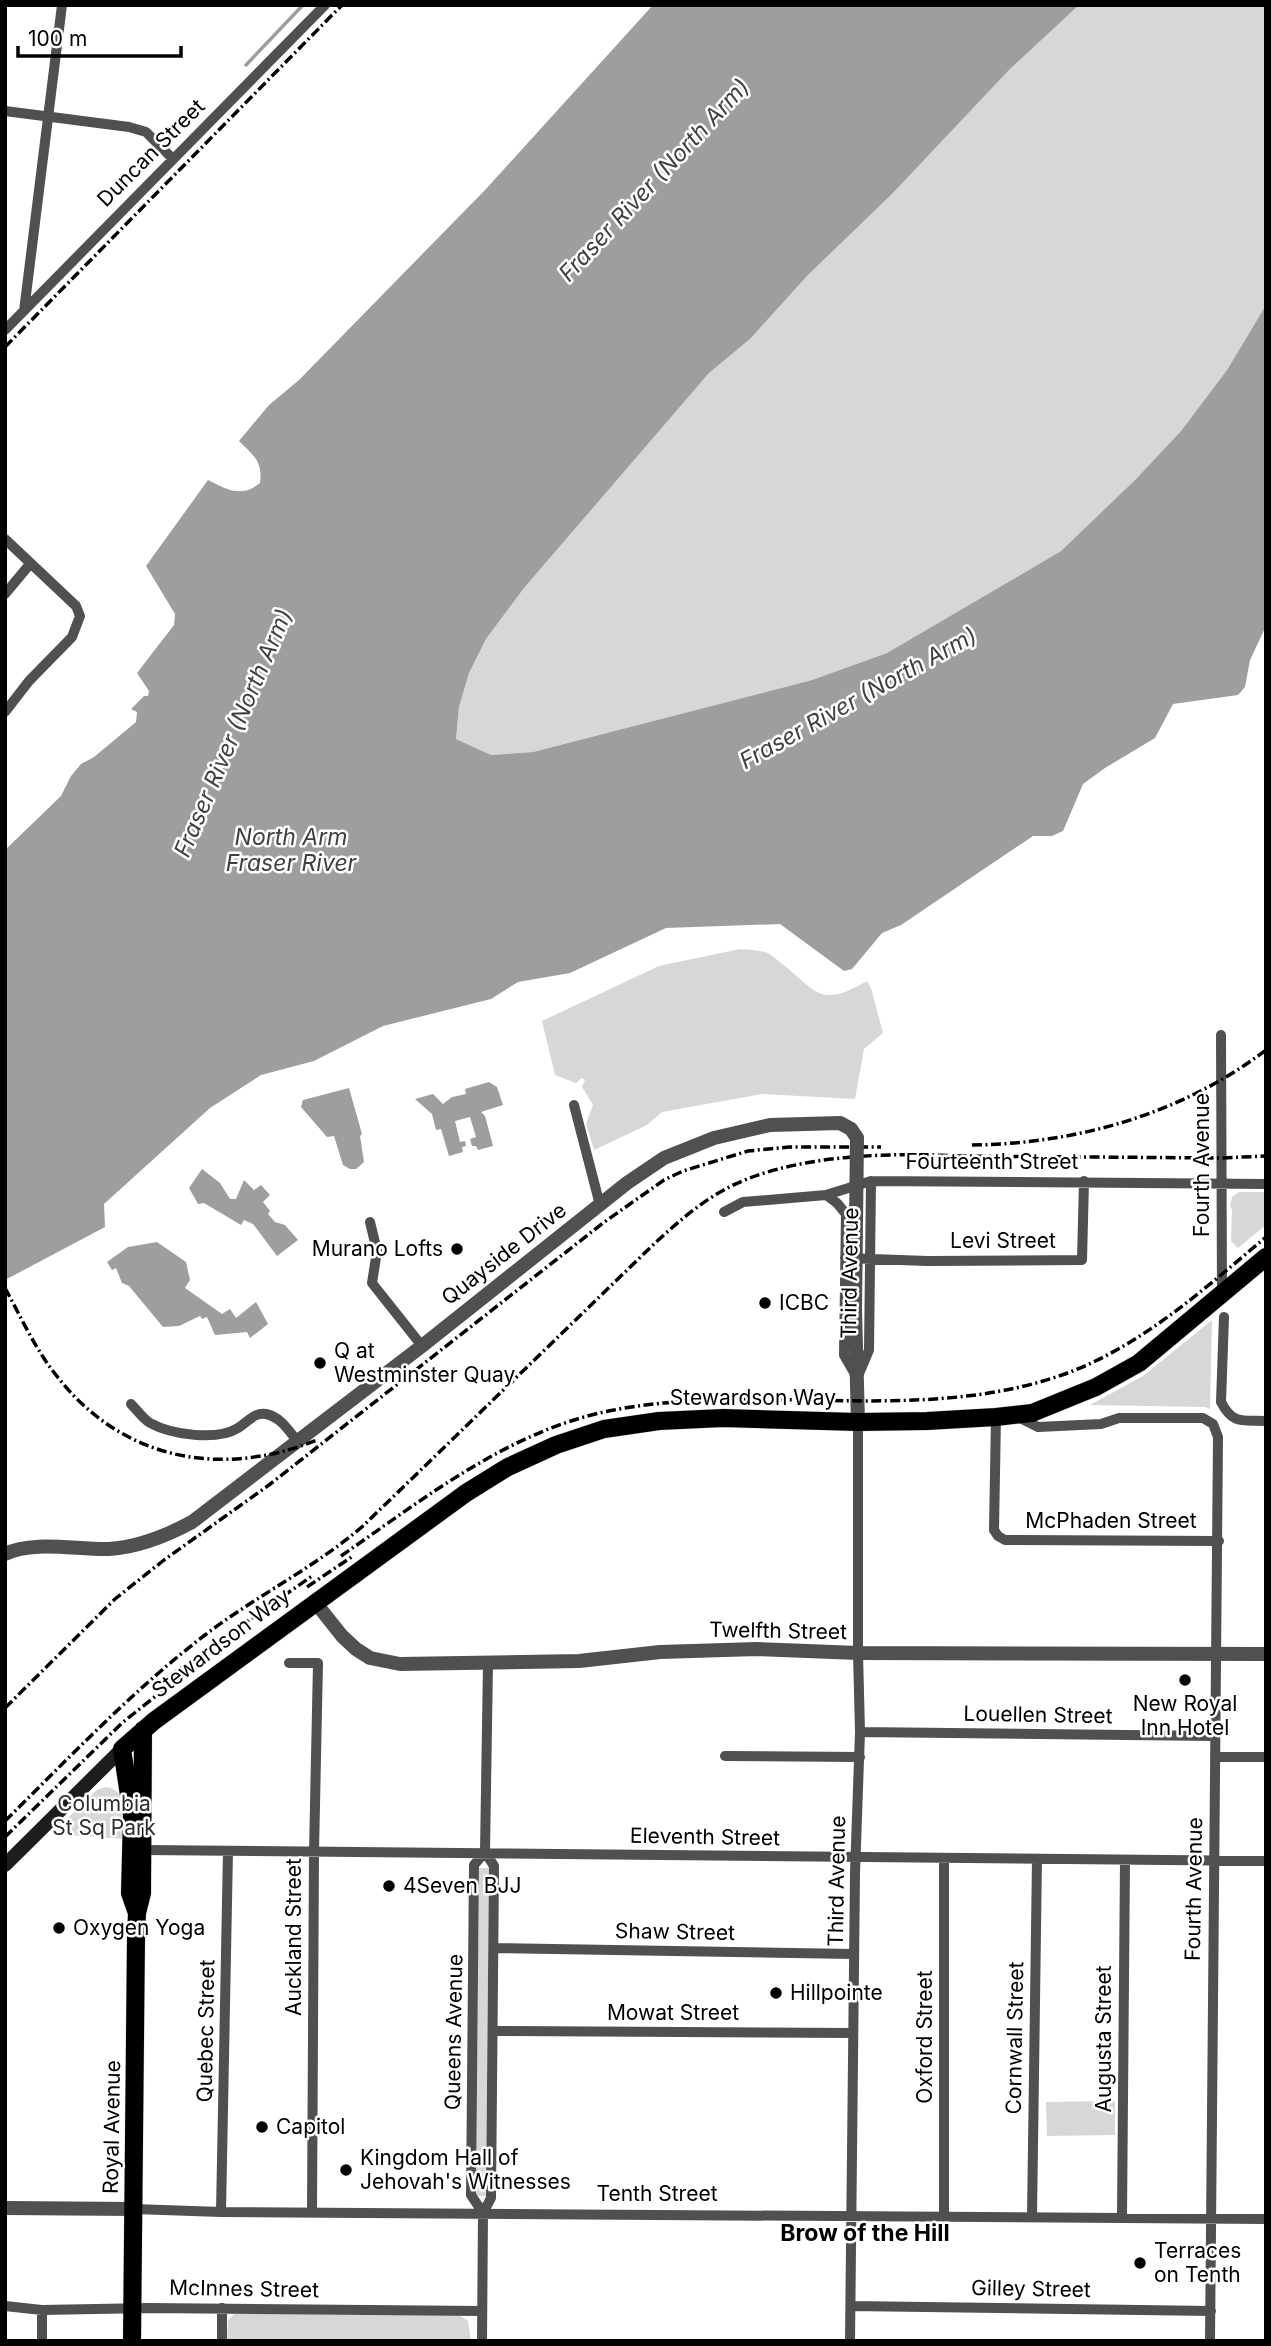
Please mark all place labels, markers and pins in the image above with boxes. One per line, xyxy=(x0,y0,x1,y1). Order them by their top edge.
place label: Murano Lofts xyxy=(312,1236,443,1261)
marker: Murano Lofts xyxy=(449,1241,465,1257)
place label: ICBC xyxy=(779,1290,829,1315)
marker: ICBC xyxy=(757,1295,773,1311)
place label: Q at Westminster Quay xyxy=(334,1338,515,1387)
marker: Q at Westminster Quay xyxy=(312,1355,328,1371)
marker: New Royal Inn Hotel xyxy=(1177,1672,1193,1688)
place label: New Royal Inn Hotel xyxy=(1133,1691,1237,1740)
place label: 4Seven BJJ xyxy=(403,1873,522,1898)
marker: 4Seven BJJ xyxy=(381,1878,397,1894)
place label: Oxygen Yoga xyxy=(73,1915,205,1940)
marker: Oxygen Yoga xyxy=(51,1920,67,1936)
place label: Hillpointe xyxy=(790,1980,883,2005)
marker: Hillpointe xyxy=(768,1985,784,2001)
place label: Capitol xyxy=(276,2114,345,2139)
marker: Capitol xyxy=(254,2119,270,2135)
place label: Kingdom Hall of Jehovah's Witnesses xyxy=(360,2145,571,2194)
marker: Kingdom Hall of Jehovah's Witnesses xyxy=(338,2162,354,2178)
place label: Terraces on Tenth xyxy=(1154,2238,1241,2287)
marker: Terraces on Tenth xyxy=(1132,2255,1148,2271)

